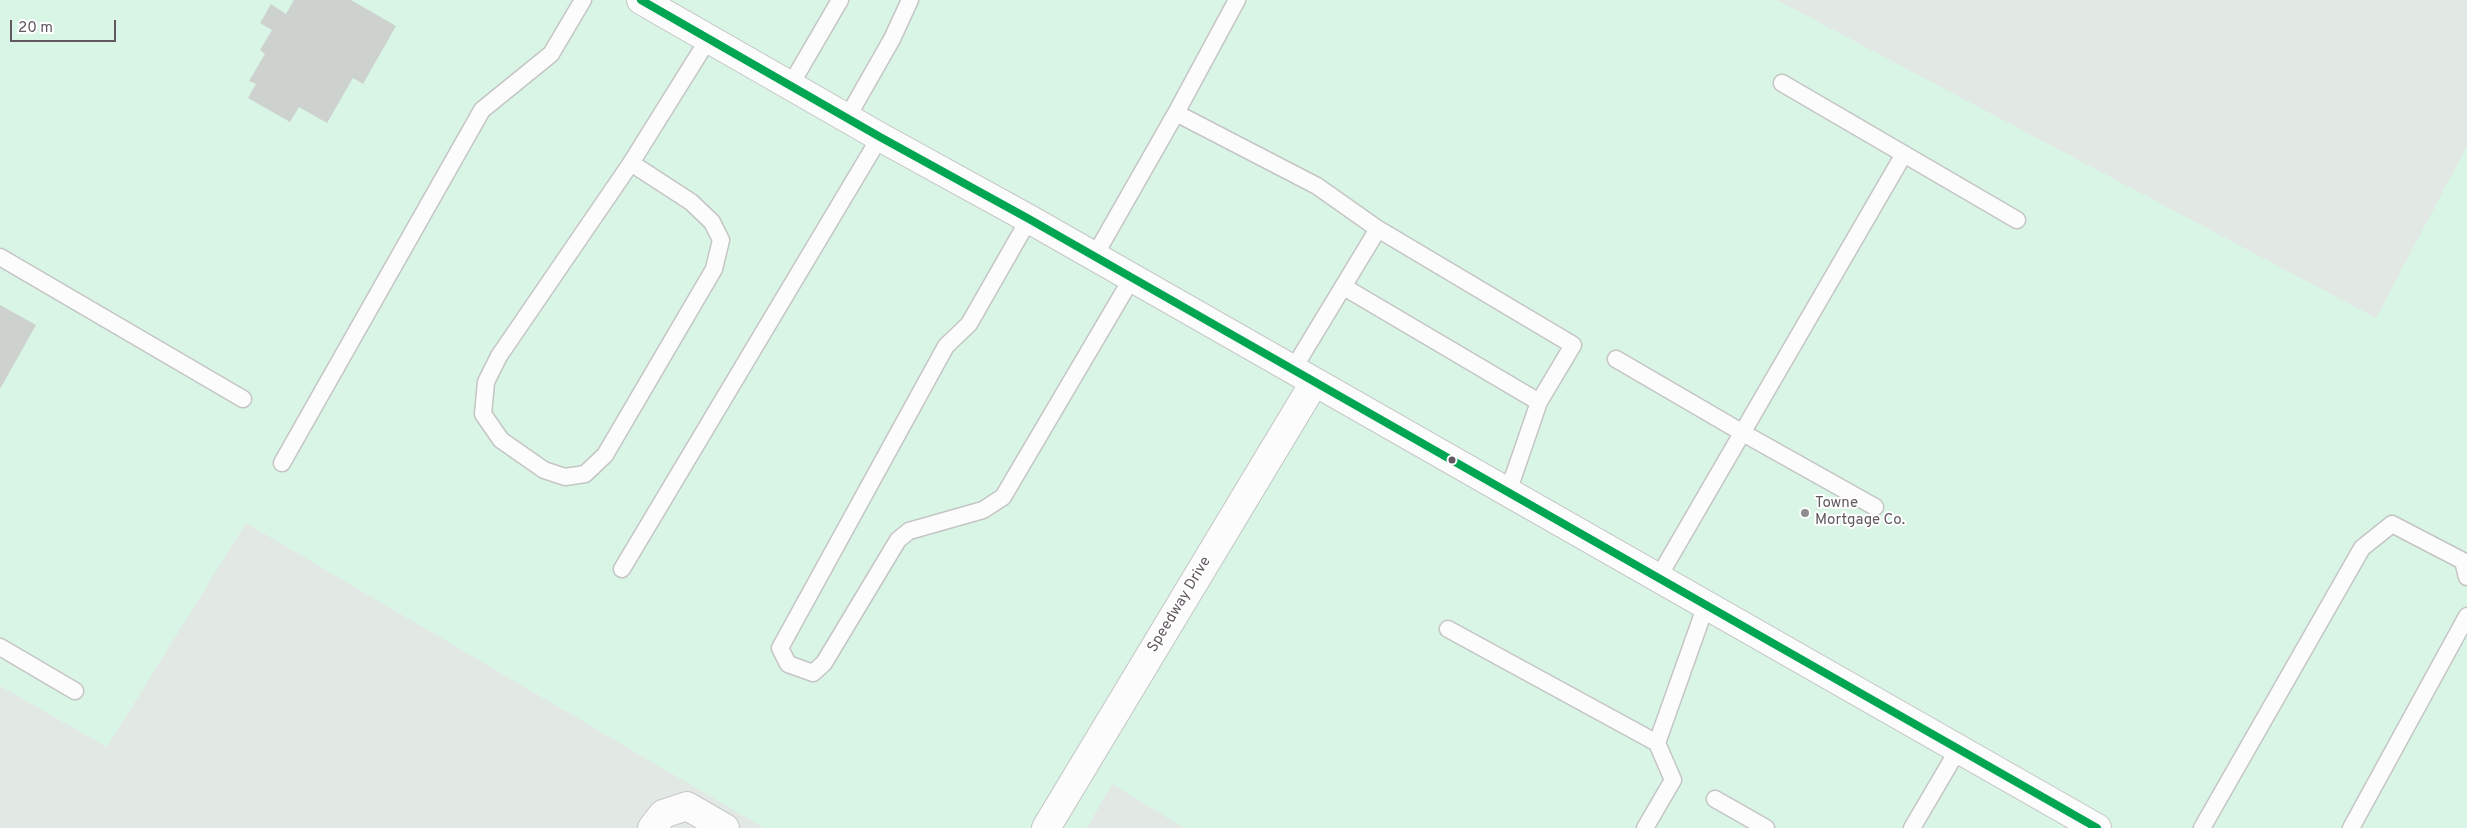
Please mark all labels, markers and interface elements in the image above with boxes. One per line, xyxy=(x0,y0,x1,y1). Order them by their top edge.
scale bar xyxy=(12,10,119,42)
text: 20 m xyxy=(18,19,53,38)
unlabelled marker xyxy=(1447,455,1457,465)
place label: Towne Mortgage Co. xyxy=(1815,495,1905,530)
marker: Towne Mortgage Co. xyxy=(1799,507,1811,519)
street label: Speedway Drive xyxy=(1144,554,1216,656)

